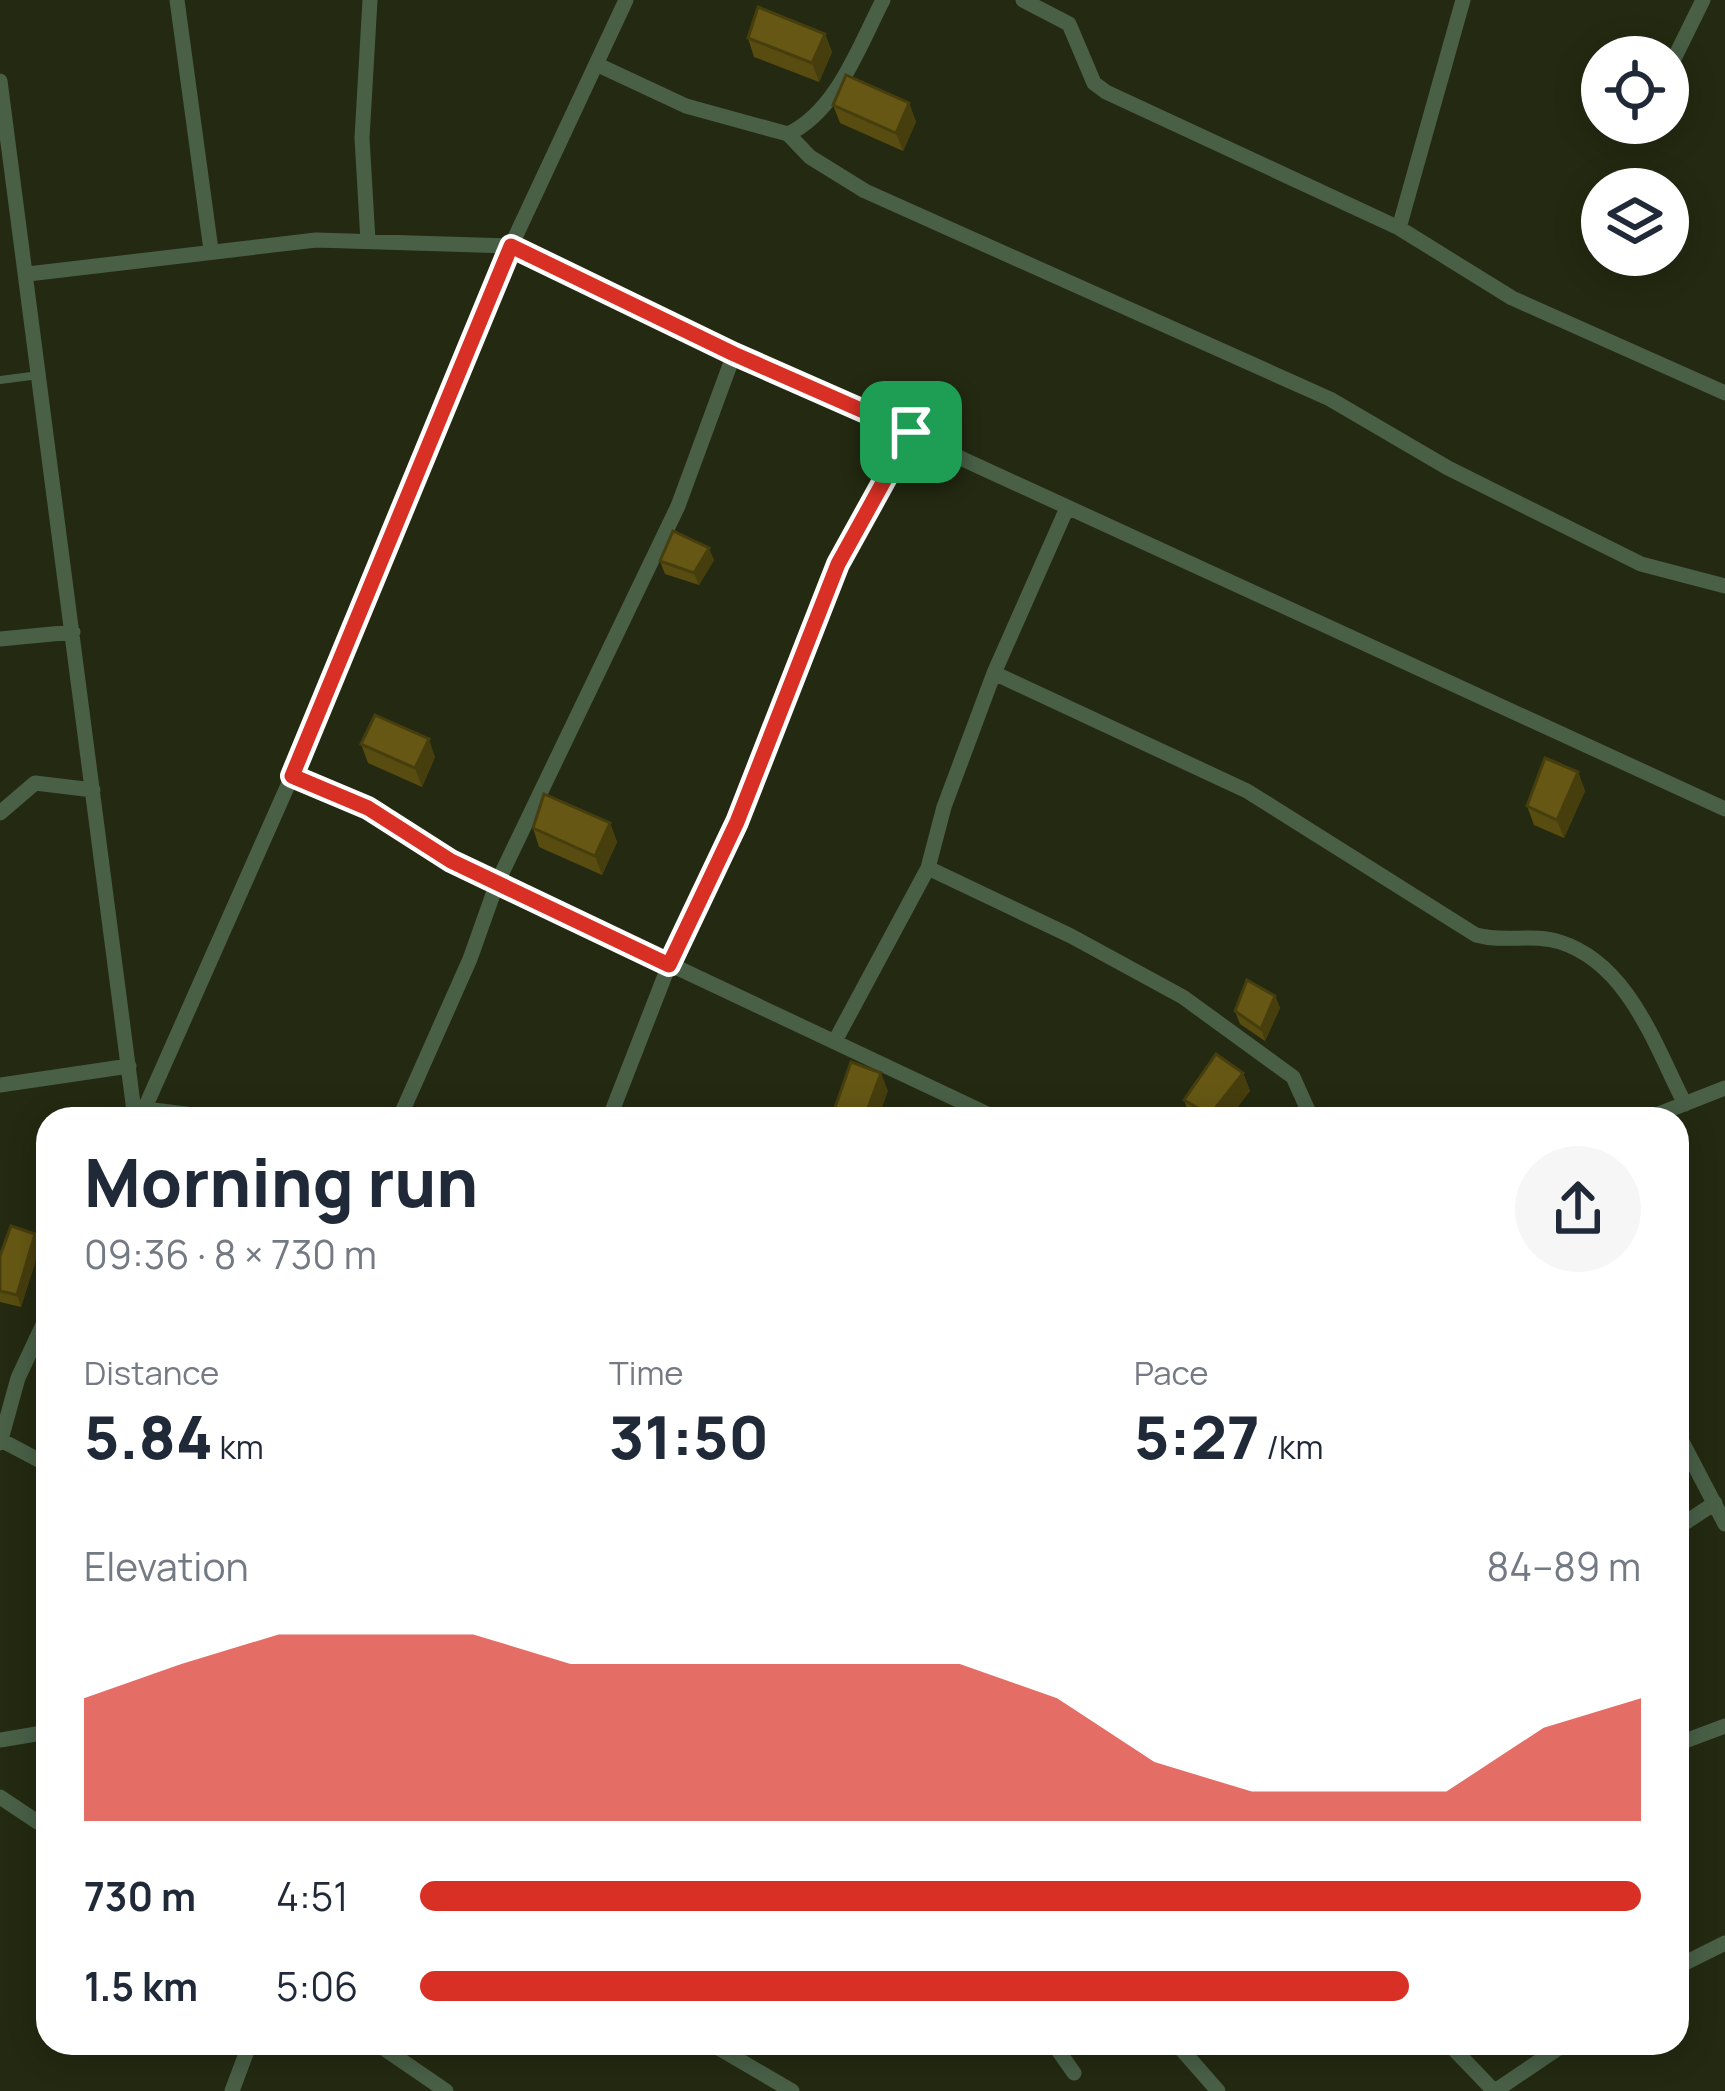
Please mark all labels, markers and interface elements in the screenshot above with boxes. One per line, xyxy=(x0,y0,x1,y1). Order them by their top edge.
map controls xyxy=(1581,36,1689,276)
button: locate xyxy=(1581,36,1689,144)
button: layers xyxy=(1581,168,1689,276)
pin xyxy=(860,381,962,483)
icon: arrive xyxy=(878,399,944,465)
text: Morning run xyxy=(84,1137,478,1227)
button: share xyxy=(1515,1146,1641,1272)
text: 09:36 · 8 × 730 m xyxy=(84,1227,377,1281)
text: Distance xyxy=(84,1350,219,1395)
text: Time xyxy=(609,1350,684,1395)
text: Pace xyxy=(1134,1350,1209,1395)
text: 5.84 xyxy=(84,1395,213,1477)
text: 31:50 xyxy=(609,1395,769,1477)
text: 5:27 xyxy=(1134,1395,1260,1477)
text: km xyxy=(213,1424,264,1469)
text: /km xyxy=(1260,1424,1323,1469)
text: Elevation xyxy=(84,1539,249,1593)
text: 84–89 m xyxy=(1487,1539,1641,1593)
text: 730 m xyxy=(84,1869,196,1923)
text: 4:51 xyxy=(276,1869,348,1923)
text: 1.5 km xyxy=(84,1959,198,2013)
text: 5:06 xyxy=(276,1959,358,2013)

